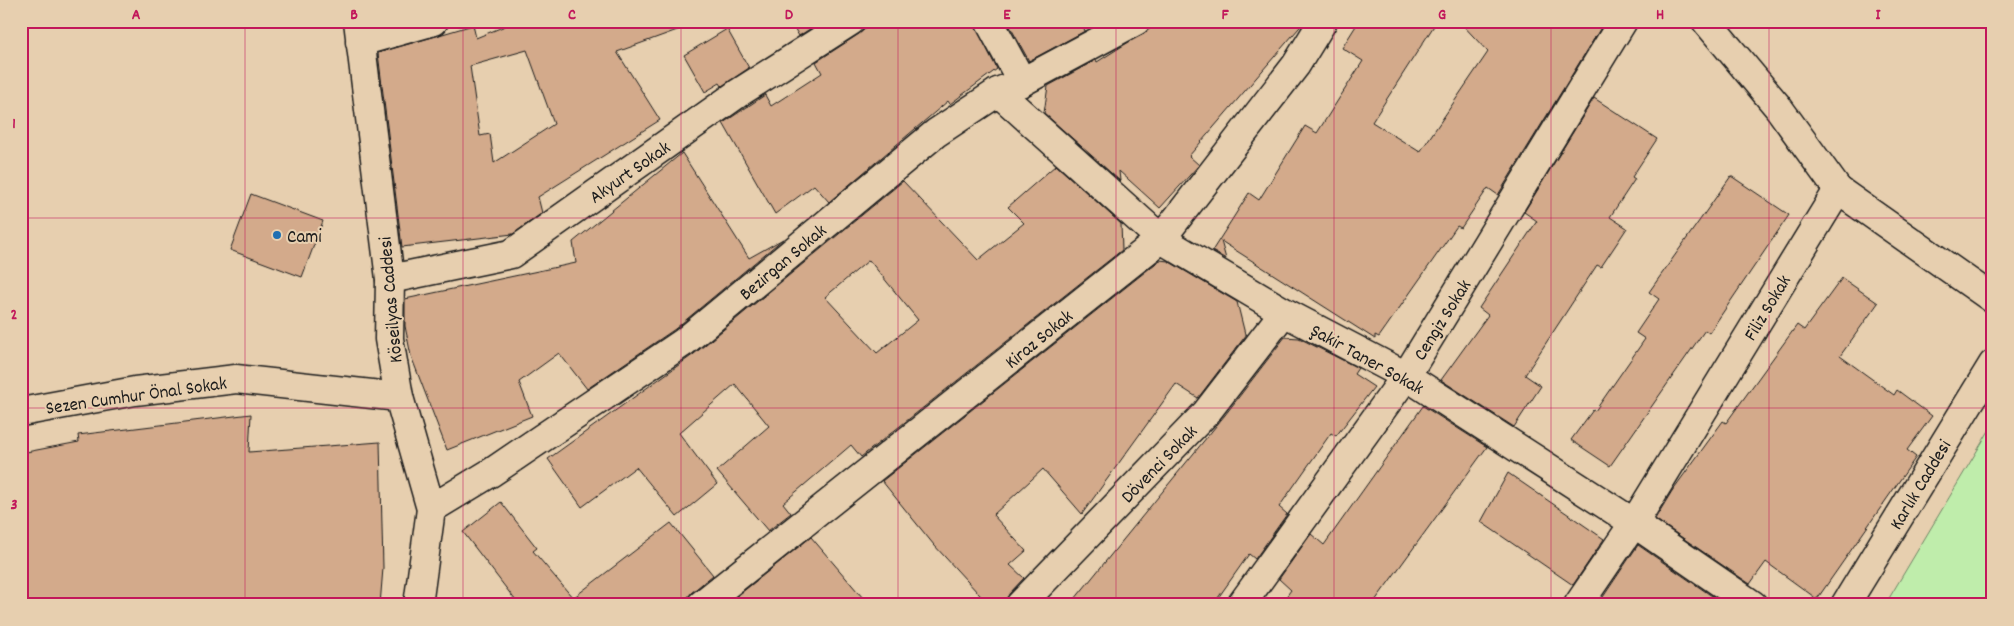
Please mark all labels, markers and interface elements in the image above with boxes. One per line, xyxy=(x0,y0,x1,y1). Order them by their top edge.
text: A xyxy=(132,4,141,27)
text: B xyxy=(350,4,358,27)
text: C xyxy=(568,4,576,27)
text: D xyxy=(785,4,794,27)
text: E xyxy=(1003,4,1011,27)
text: F xyxy=(1221,4,1229,27)
text: G xyxy=(1438,4,1446,27)
text: H xyxy=(1656,4,1664,27)
text: I xyxy=(1876,4,1882,27)
text: 1 xyxy=(12,113,16,136)
street label: Akyurt Sokak xyxy=(585,136,677,212)
street label: Bezirgan Sokak xyxy=(735,219,834,308)
place label: Cami xyxy=(287,225,322,252)
marker: Cami xyxy=(271,229,283,241)
street label: Köseilyas Caddesi xyxy=(373,235,411,364)
street label: Filiz Sokak xyxy=(1739,270,1799,347)
street label: Cengiz Sokak xyxy=(1408,275,1480,367)
text: 2 xyxy=(11,304,18,327)
street label: Kiraz Sokak xyxy=(1000,305,1080,377)
street label: Şakir Taner Sokak xyxy=(1305,319,1428,403)
street label: Sezen Cumhur Önal Sokak xyxy=(44,371,229,424)
street label: Dövenci Sokak xyxy=(1116,420,1205,511)
street label: Karlık Caddesi xyxy=(1884,435,1960,536)
text: 3 xyxy=(10,494,18,517)

